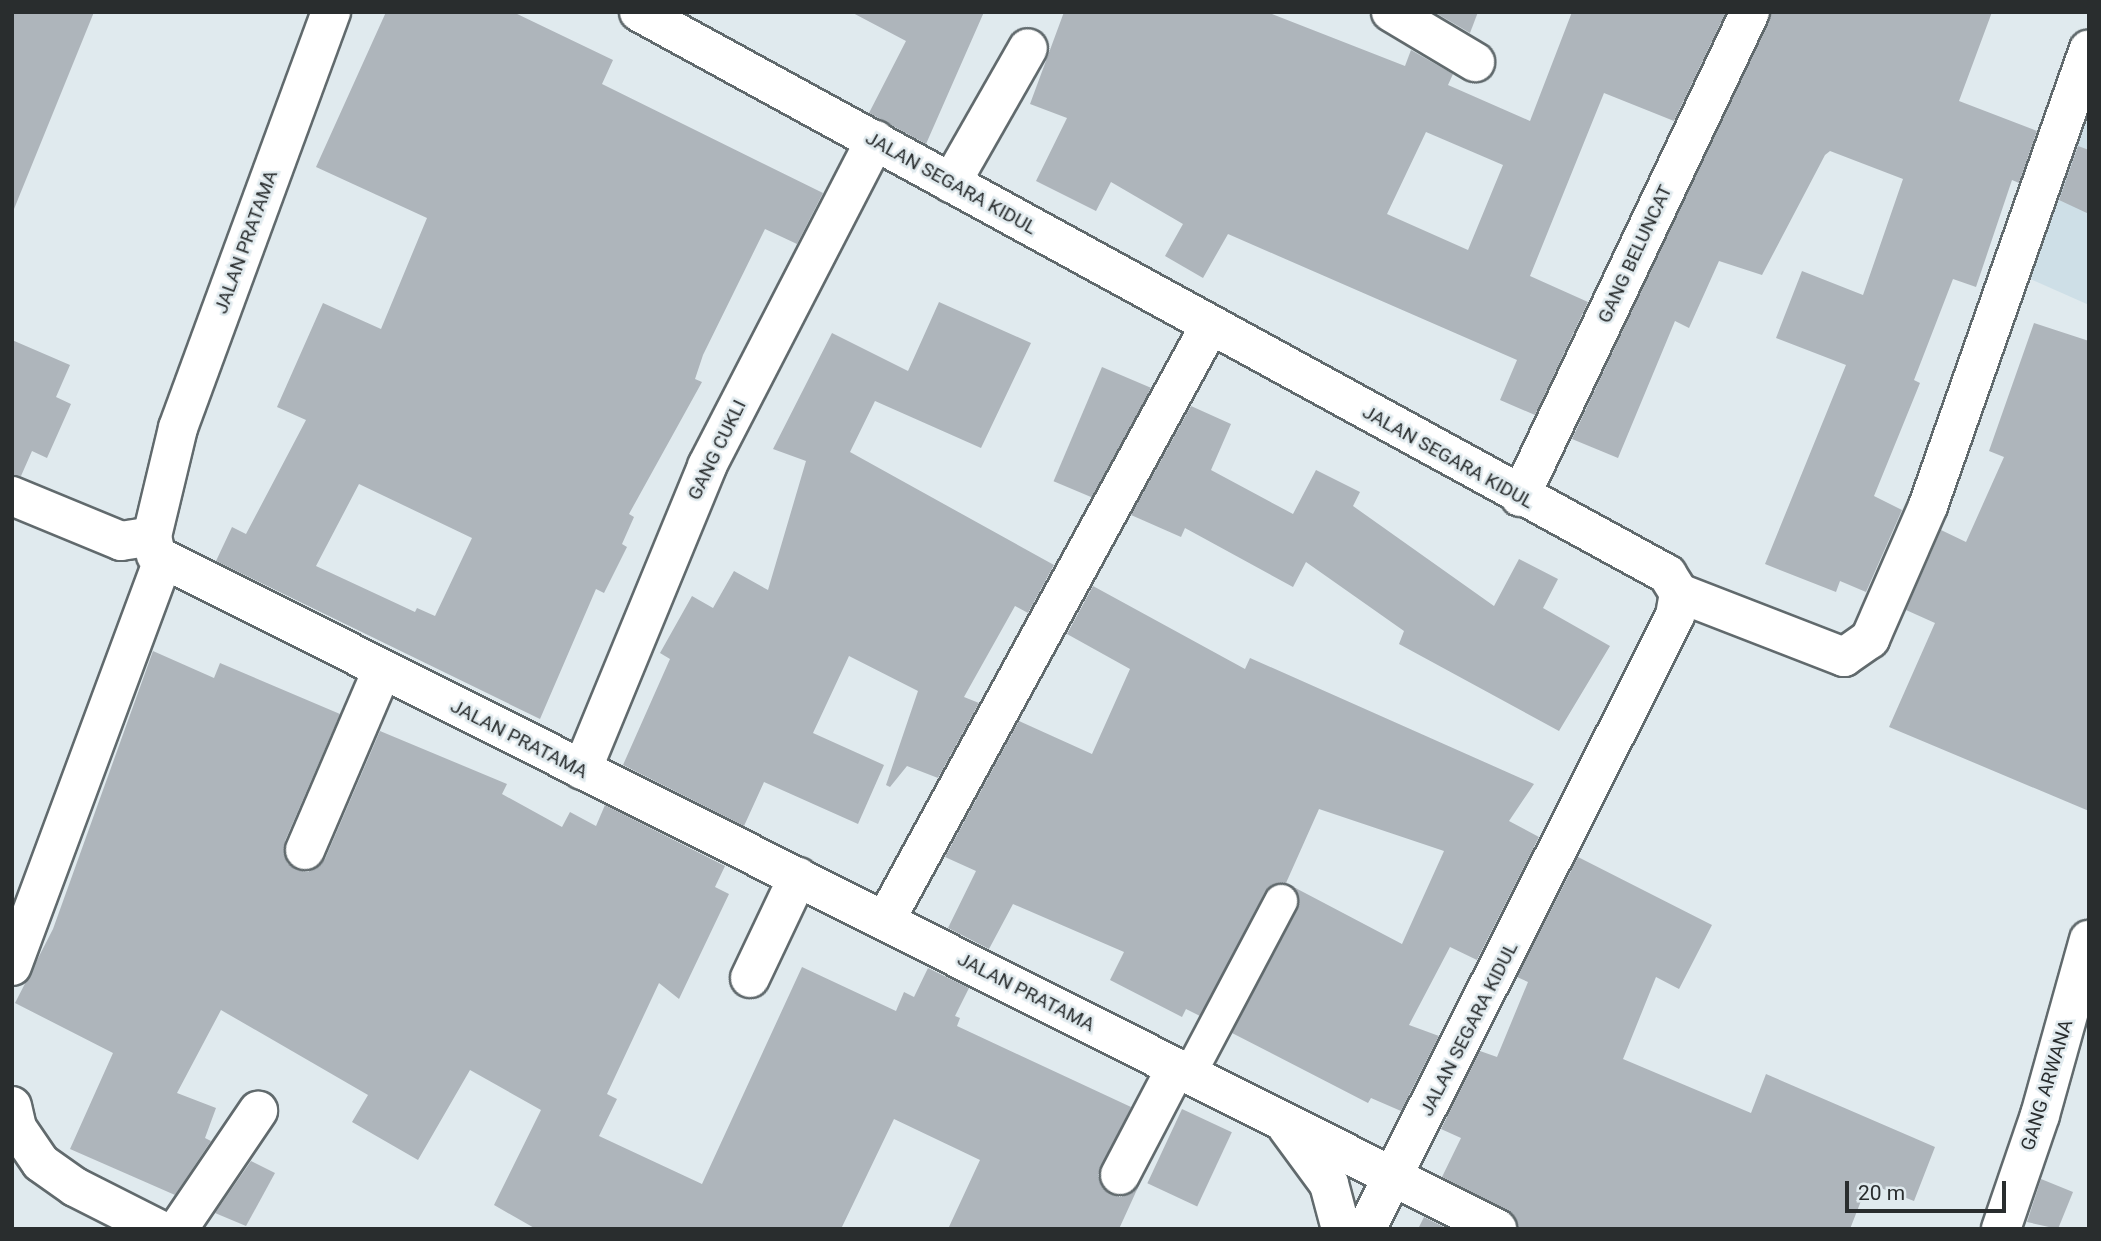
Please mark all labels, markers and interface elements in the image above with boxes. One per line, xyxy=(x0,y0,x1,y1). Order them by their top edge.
street label: JALAN SEGARA KIDUL xyxy=(861,126,1041,240)
street label: JALAN PRATAMA xyxy=(210,167,282,317)
street label: GANG BELUNCAT xyxy=(1593,181,1677,327)
street label: GANG CUKLI xyxy=(683,396,751,504)
street label: JALAN SEGARA KIDUL xyxy=(1358,400,1538,514)
street label: JALAN PRATAMA xyxy=(447,695,591,783)
street label: JALAN SEGARA KIDUL xyxy=(1415,938,1523,1120)
street label: JALAN PRATAMA xyxy=(954,948,1098,1036)
street label: GANG ARWANA xyxy=(2016,1017,2078,1153)
scale bar xyxy=(1849,1168,2010,1212)
text: 20 m xyxy=(1858,1181,1905,1205)

